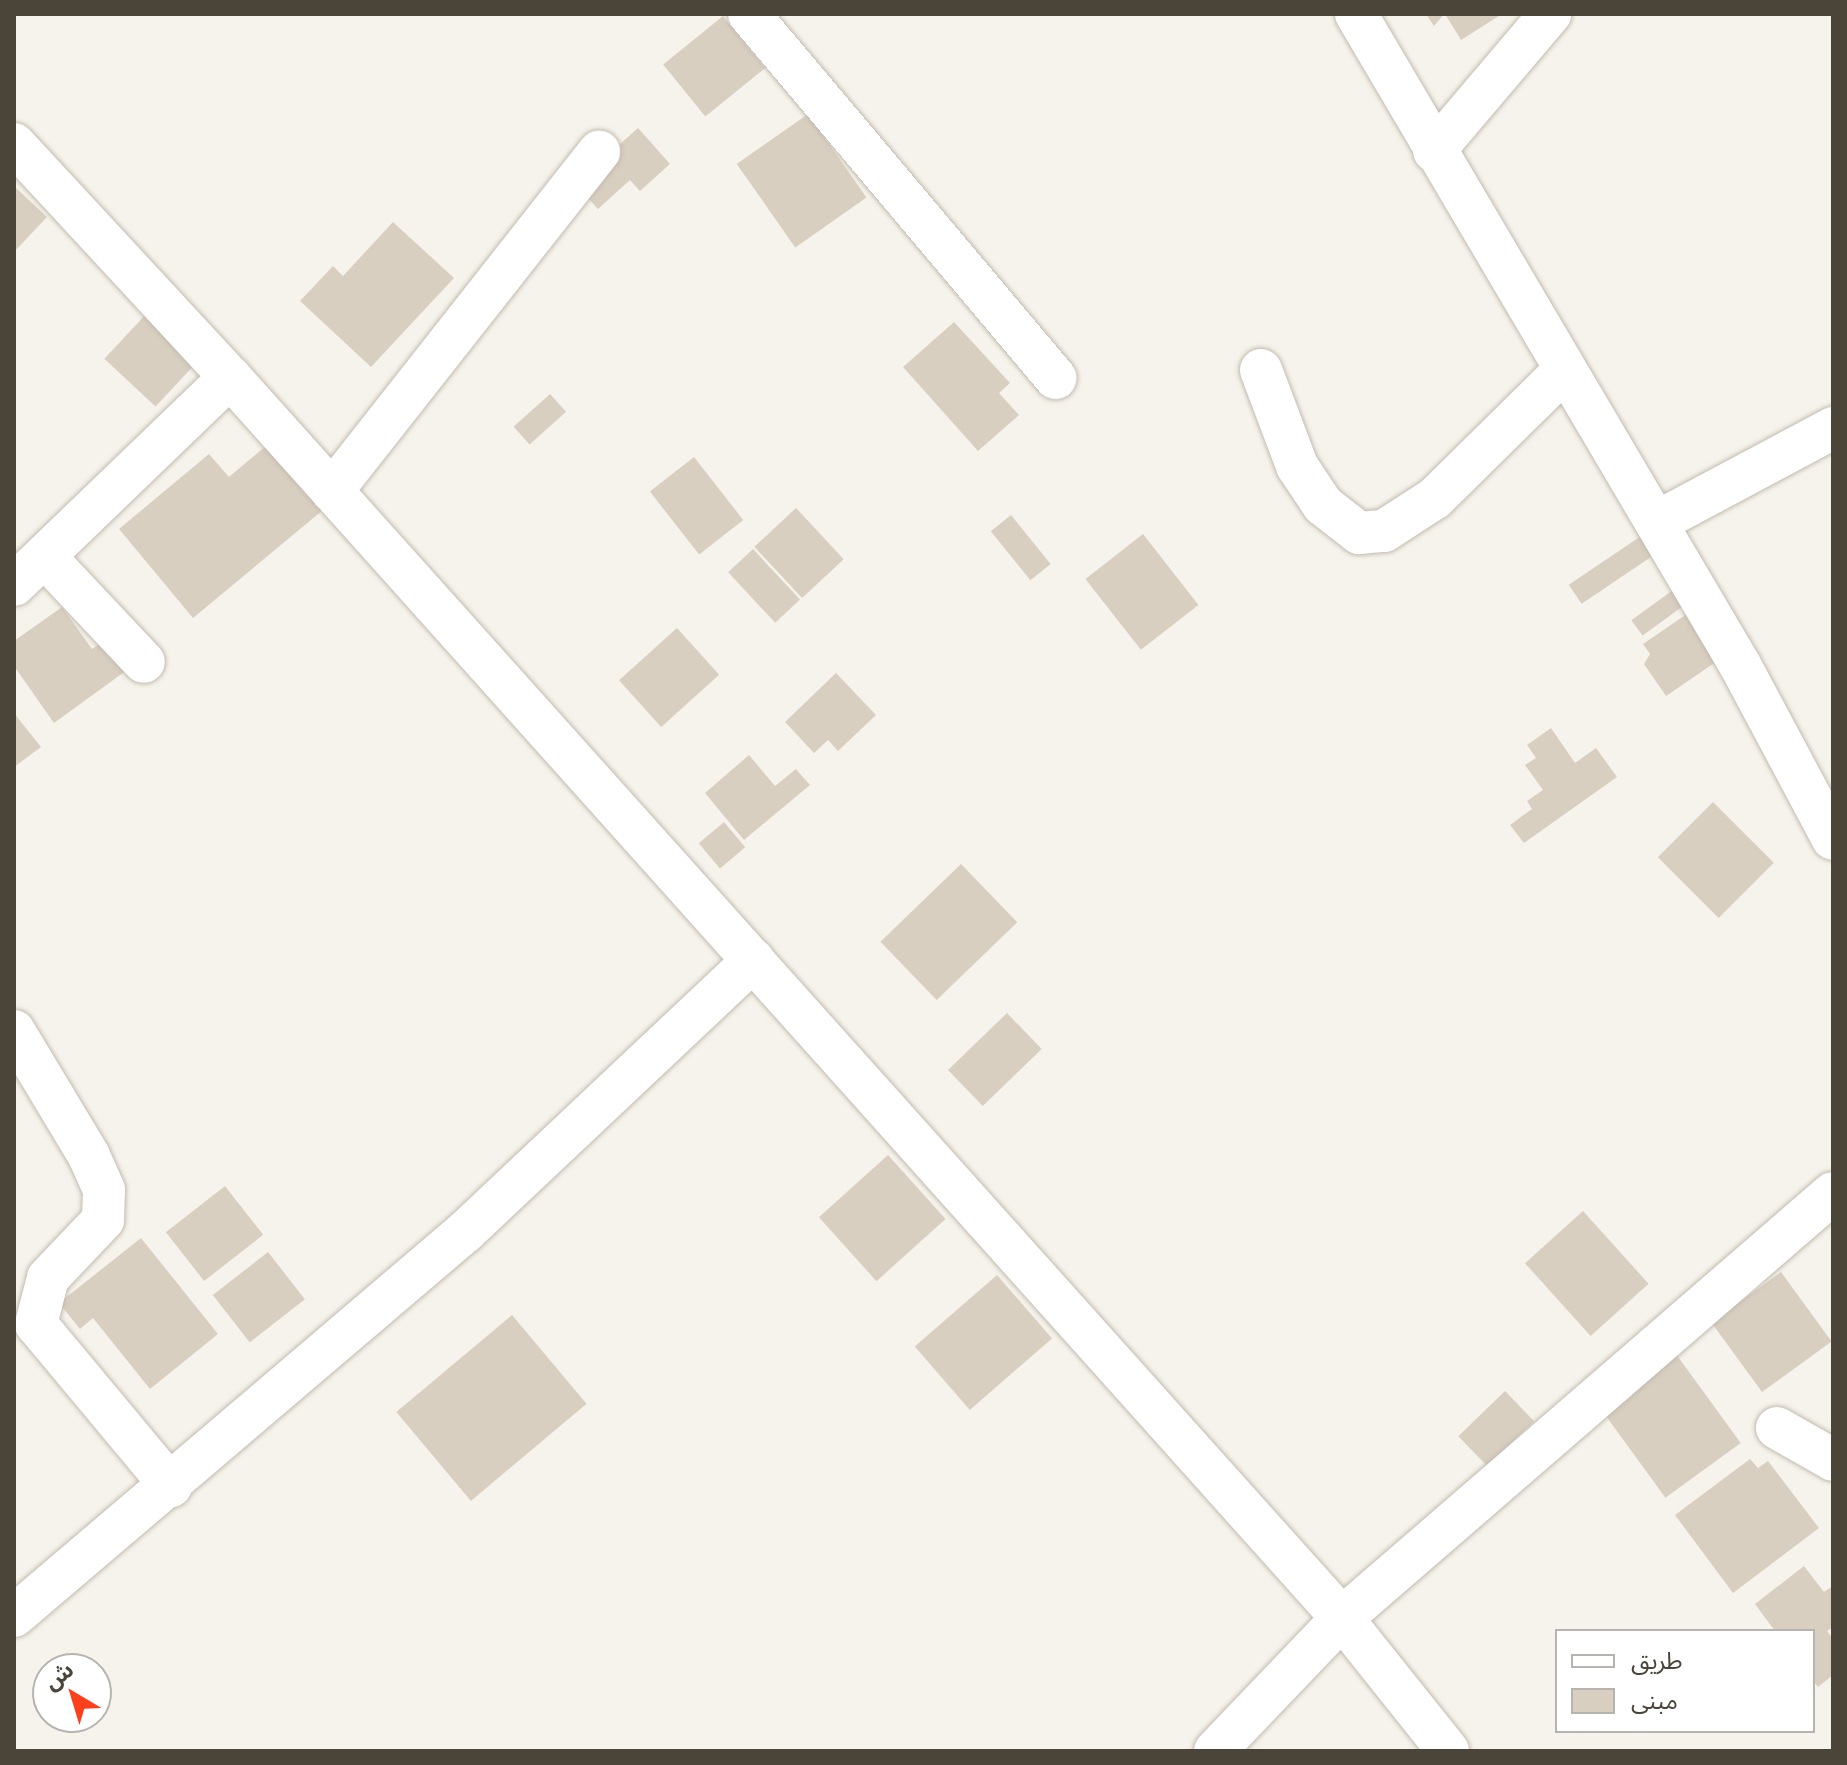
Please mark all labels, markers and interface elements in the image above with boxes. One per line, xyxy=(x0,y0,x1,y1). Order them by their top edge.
legend xyxy=(1555,1629,1815,1733)
text: طريق xyxy=(1631,1643,1683,1678)
north arrow xyxy=(32,1653,112,1733)
text: ش xyxy=(37,1654,80,1698)
text: مبنى xyxy=(1631,1683,1678,1718)

